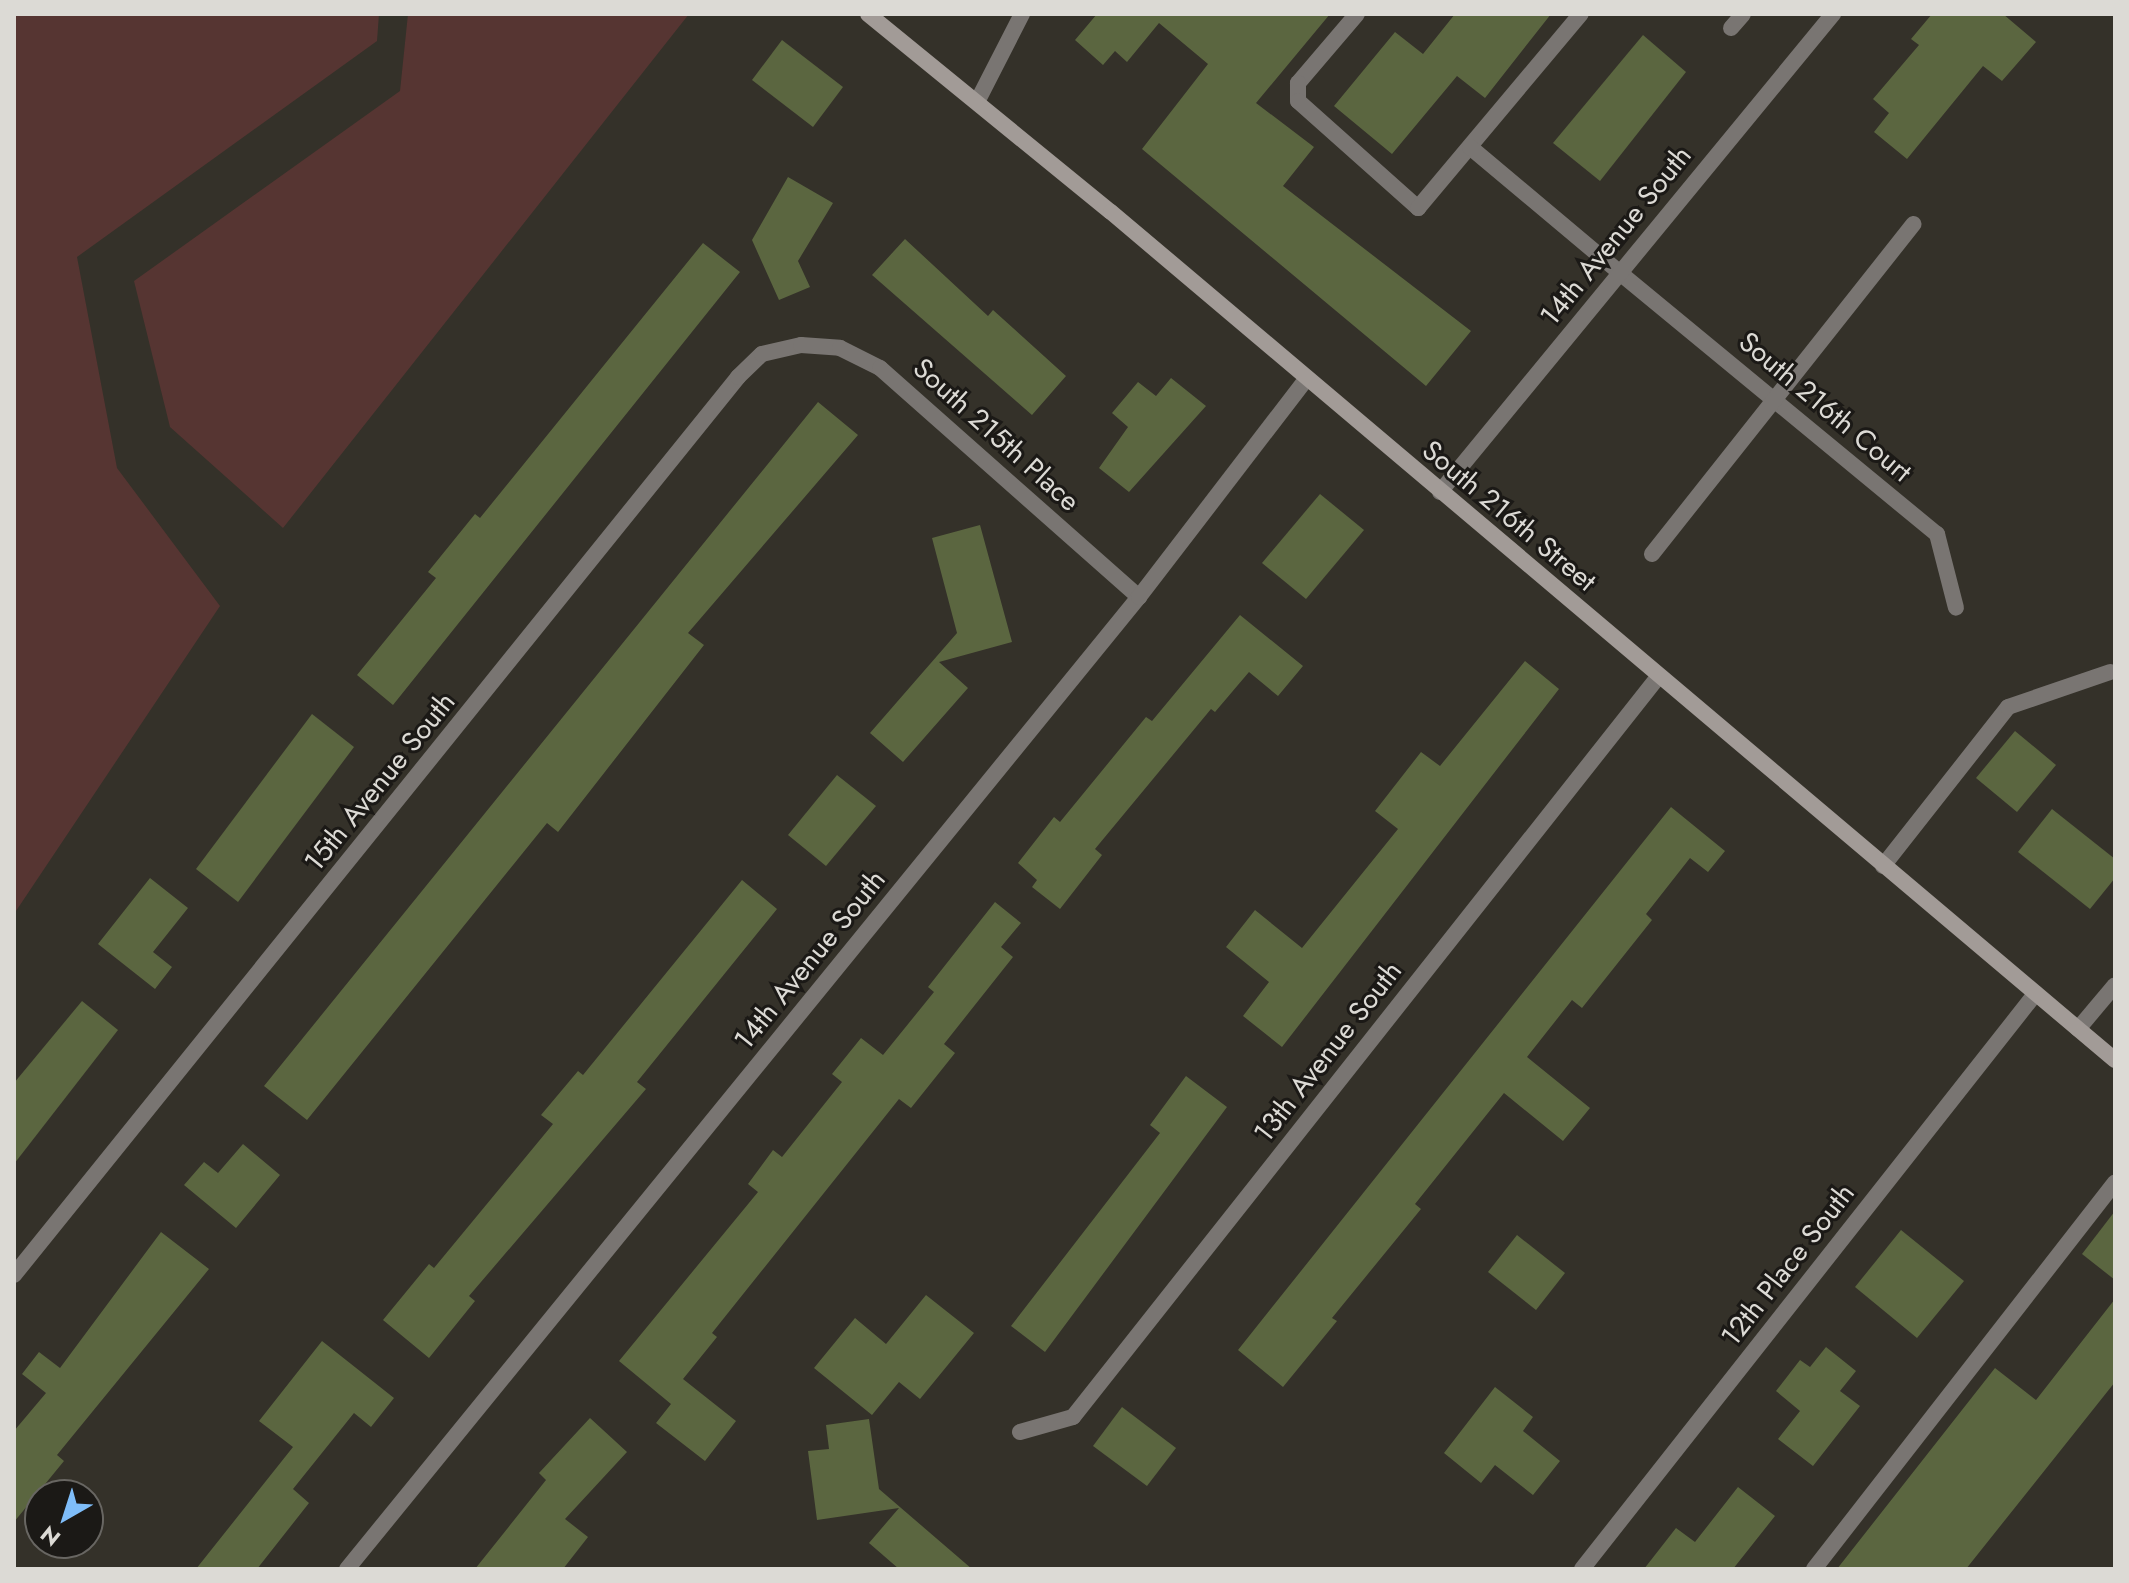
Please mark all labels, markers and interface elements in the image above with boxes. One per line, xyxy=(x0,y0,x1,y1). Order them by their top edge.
street label: 14th Avenue South xyxy=(1533,140,1699,332)
street label: South 216th Court xyxy=(1732,325,1918,489)
street label: South 215th Place xyxy=(906,351,1086,519)
street label: South 216th Street xyxy=(1415,434,1603,598)
street label: 15th Avenue South xyxy=(298,686,462,878)
street label: 14th Avenue South xyxy=(727,864,893,1056)
street label: 13th Avenue South xyxy=(1247,955,1409,1149)
street label: 12th Place South xyxy=(1714,1177,1862,1353)
north arrow xyxy=(24,1479,104,1559)
text: N xyxy=(33,1518,67,1554)

